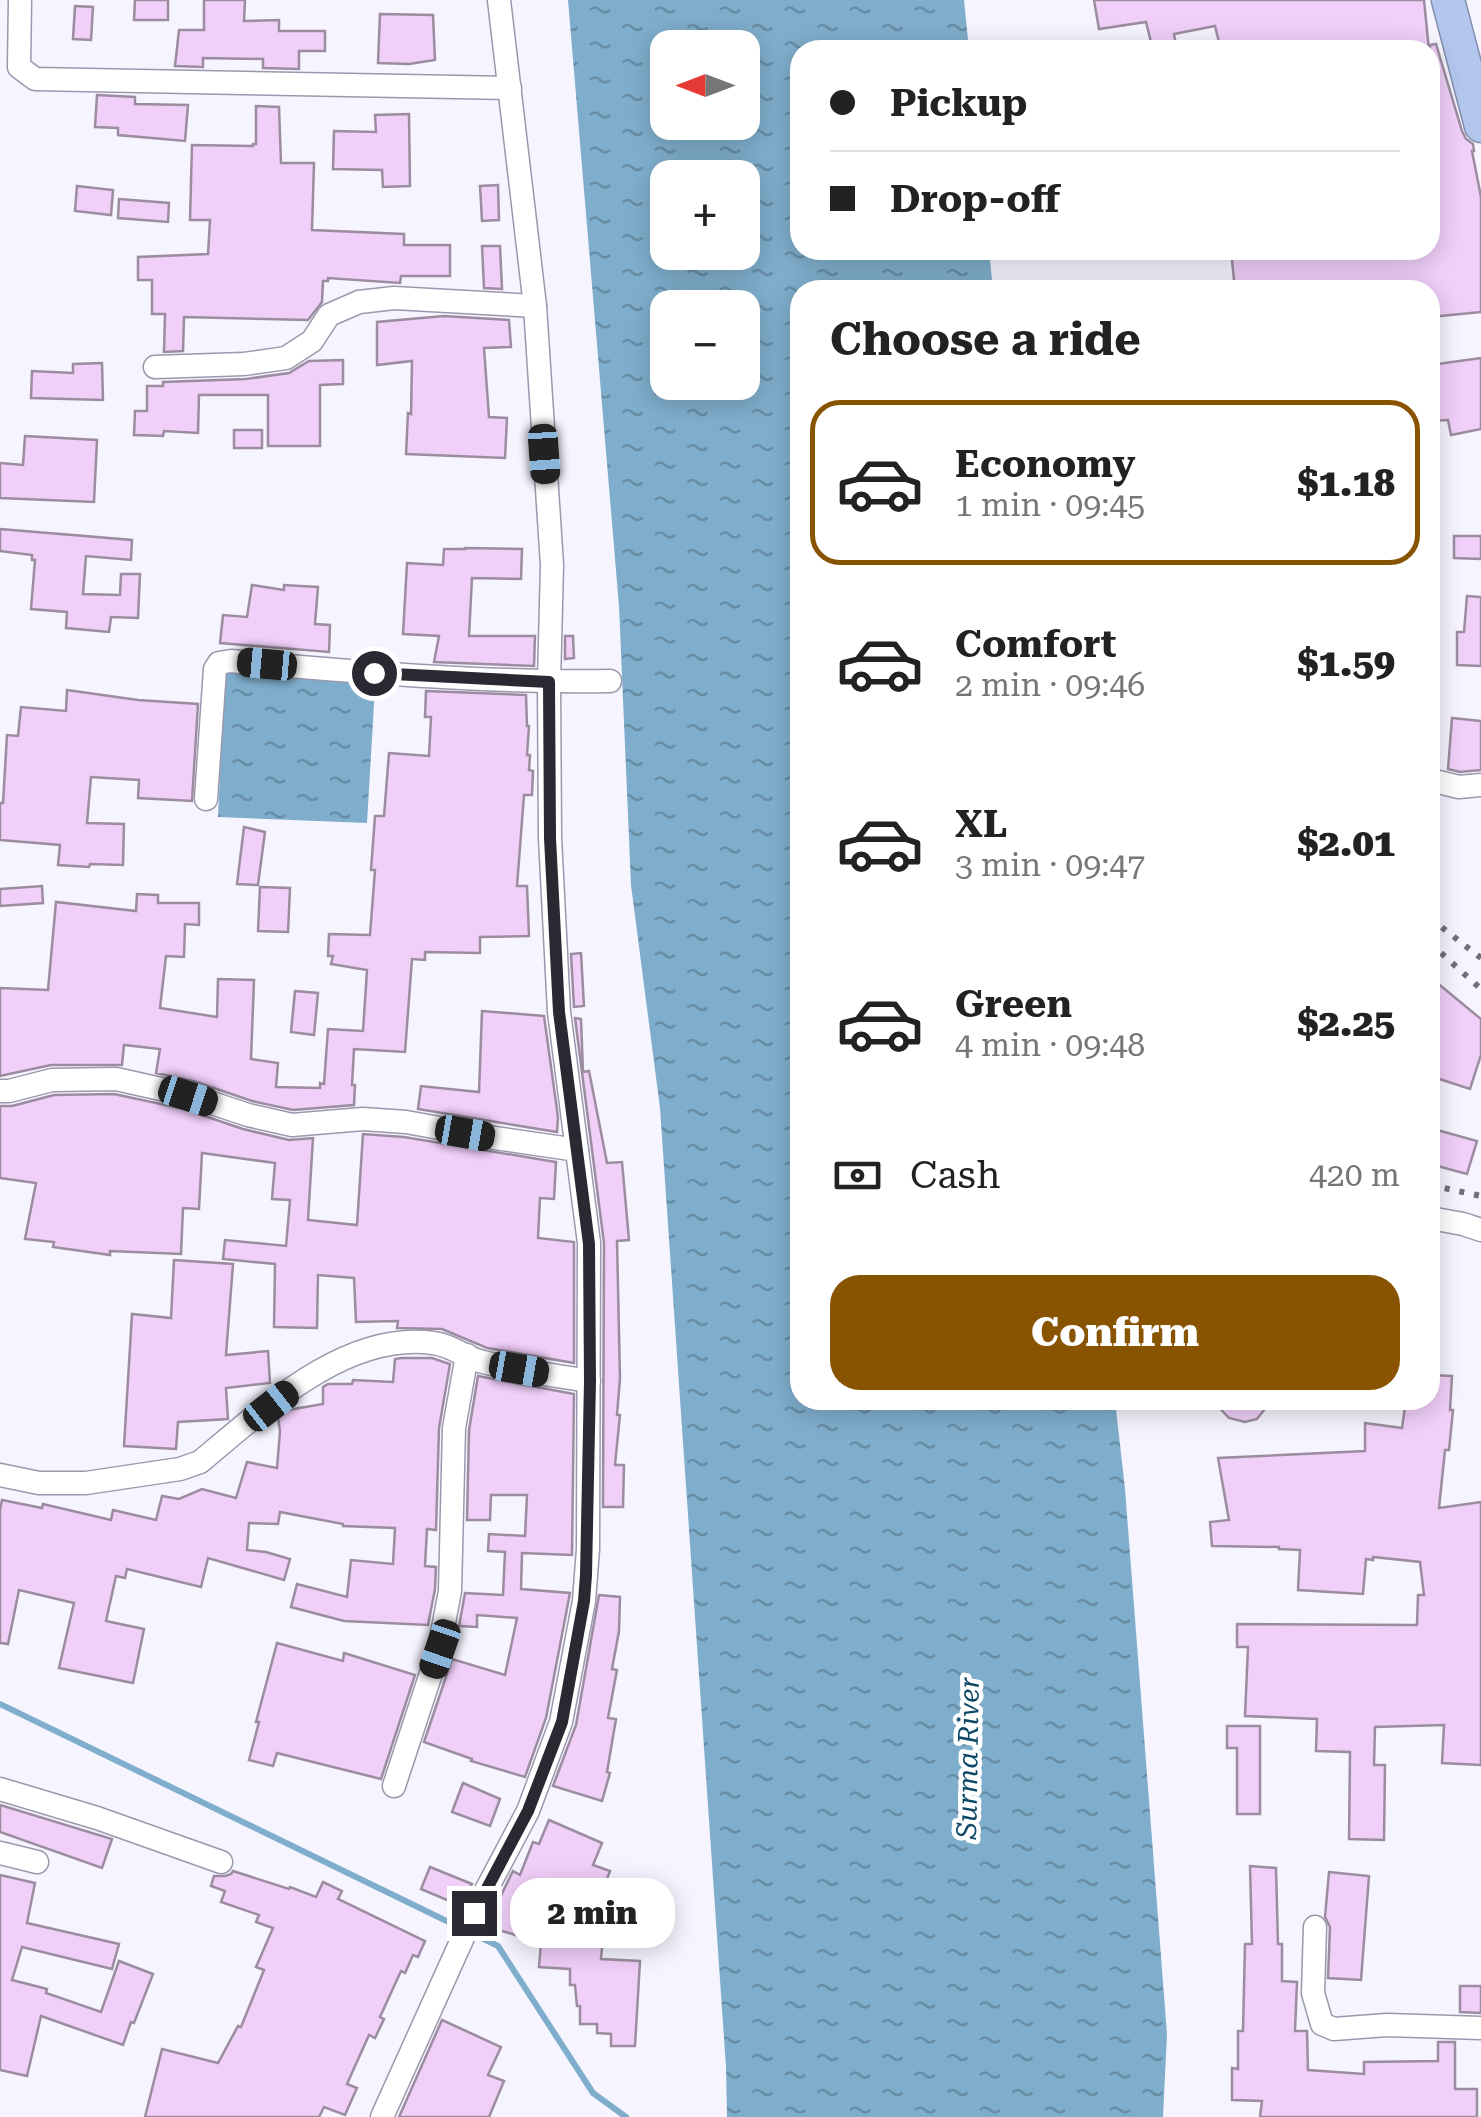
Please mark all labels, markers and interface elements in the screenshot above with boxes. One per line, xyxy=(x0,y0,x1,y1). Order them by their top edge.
north arrow xyxy=(650,30,760,140)
map controls xyxy=(650,30,760,400)
text: Pickup xyxy=(890,81,1027,125)
button: + xyxy=(650,160,760,270)
text: Drop-off xyxy=(890,177,1060,221)
button: − xyxy=(650,290,760,400)
text: Choose a ride xyxy=(830,313,1141,366)
car xyxy=(527,423,561,485)
icon: car xyxy=(835,438,925,528)
text: Economy xyxy=(955,442,1135,486)
text: $1.18 xyxy=(1297,461,1395,505)
text: 1 min · 09:45 xyxy=(955,486,1145,524)
icon: car xyxy=(835,618,925,708)
text: Comfort xyxy=(955,622,1116,666)
text: $1.59 xyxy=(1297,641,1395,685)
car xyxy=(236,646,298,682)
route start xyxy=(352,651,397,696)
text: 2 min · 09:46 xyxy=(955,666,1145,704)
icon: car xyxy=(835,798,925,888)
text: XL xyxy=(955,802,1007,846)
text: $2.01 xyxy=(1297,821,1395,865)
text: 3 min · 09:47 xyxy=(955,846,1145,884)
icon: car xyxy=(835,978,925,1068)
text: Green xyxy=(955,982,1072,1026)
text: $2.25 xyxy=(1297,1001,1395,1045)
text: 4 min · 09:48 xyxy=(955,1026,1145,1064)
car xyxy=(155,1072,221,1120)
car xyxy=(433,1113,497,1153)
icon: cash xyxy=(830,1148,885,1203)
text: Cash xyxy=(910,1153,1000,1197)
text: 420 m xyxy=(1309,1156,1400,1194)
button: Confirm xyxy=(830,1275,1400,1390)
car xyxy=(487,1349,551,1389)
car xyxy=(238,1376,304,1436)
car xyxy=(416,1616,464,1682)
water label: Surma River xyxy=(950,1676,986,1840)
callout: 2 min xyxy=(509,1878,674,1948)
route end xyxy=(452,1891,497,1936)
text: 2 min xyxy=(548,1894,637,1932)

